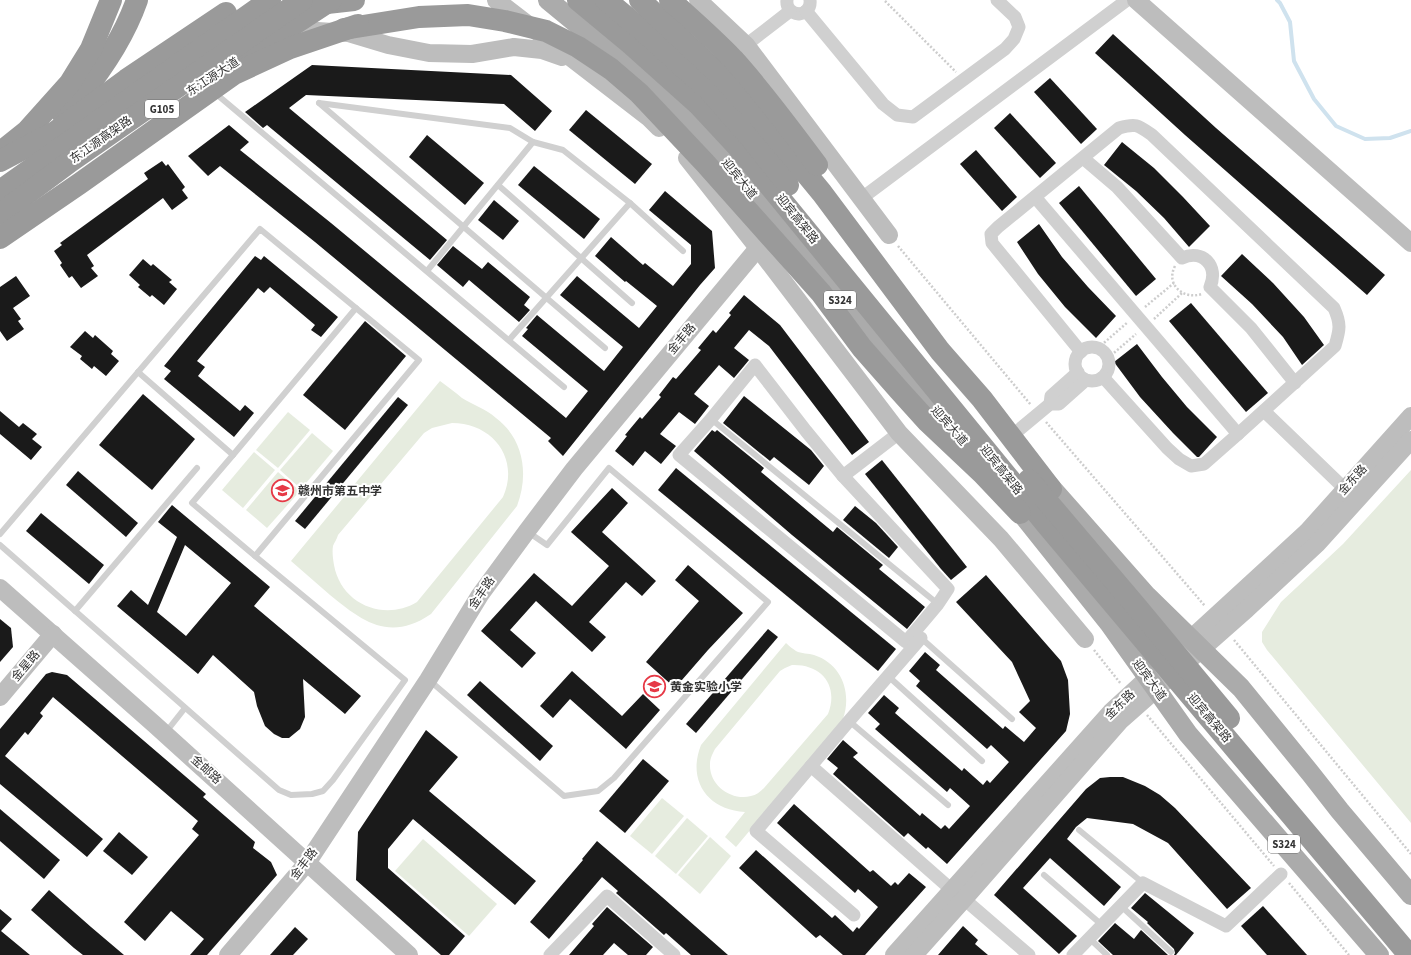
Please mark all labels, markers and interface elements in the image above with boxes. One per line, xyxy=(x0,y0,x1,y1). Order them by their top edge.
street label: 东江源大道 xyxy=(183,54,243,100)
road number: G105 xyxy=(145,100,179,118)
street label: 东江源高架路 xyxy=(67,112,135,168)
street label: 迎宾大道 xyxy=(717,155,761,203)
street label: 迎宾高架路 xyxy=(772,190,822,248)
road number: S324 xyxy=(824,291,856,309)
street label: 金丰路 xyxy=(664,320,700,358)
street label: 迎宾大道 xyxy=(927,402,971,450)
street label: 迎宾高架路 xyxy=(976,441,1026,499)
street label: 金东路 xyxy=(1335,461,1371,499)
school or university icon: 赣州市第五中学 xyxy=(269,478,295,504)
place label: 赣州市第五中学 xyxy=(298,483,382,500)
street label: 金丰路 xyxy=(465,573,499,613)
street label: 金星路 xyxy=(8,647,44,685)
street label: 迎宾大道 xyxy=(1128,656,1170,704)
school or university icon: 黄金实验小学 xyxy=(642,674,668,700)
place label: 黄金实验小学 xyxy=(670,679,742,696)
street label: 金东路 xyxy=(1101,686,1139,724)
street label: 迎宾高架路 xyxy=(1183,690,1235,746)
street label: 金邮路 xyxy=(187,752,225,788)
road number: S324 xyxy=(1268,835,1300,853)
street label: 金丰路 xyxy=(286,845,322,883)

